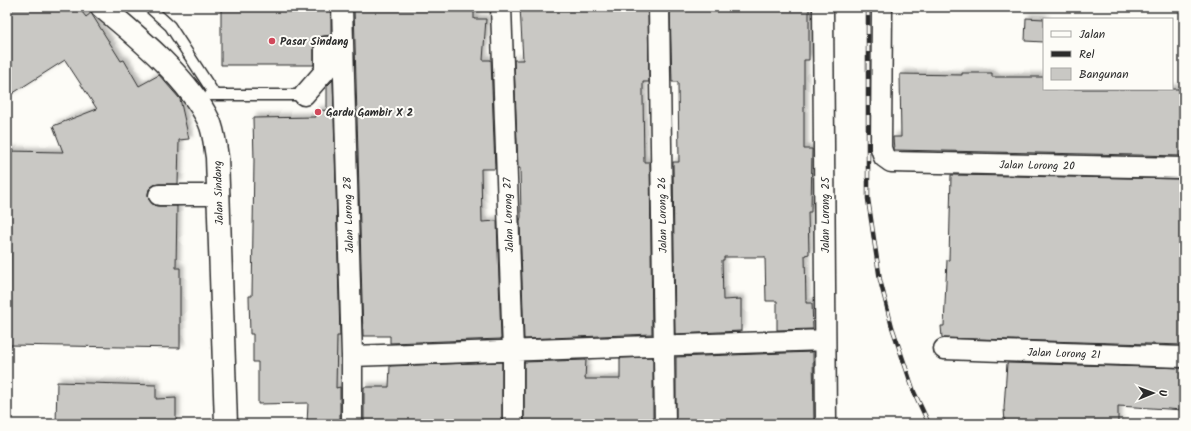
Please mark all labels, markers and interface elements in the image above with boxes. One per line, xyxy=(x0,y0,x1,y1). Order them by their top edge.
legend xyxy=(1043,18,1173,90)
text: Jalan xyxy=(1079,25,1105,44)
place label: Pasar Sindang xyxy=(280,33,349,51)
marker: Pasar Sindang xyxy=(267,36,277,46)
text: Rel xyxy=(1079,45,1094,64)
text: Bangunan xyxy=(1079,65,1129,84)
place label: Gardu Gambir X 2 xyxy=(326,104,413,122)
marker: Gardu Gambir X 2 xyxy=(313,107,323,117)
street label: Jalan Lorong 20 xyxy=(999,156,1075,176)
street label: Jalan Sindang xyxy=(209,160,229,226)
street label: Jalan Lorong 28 xyxy=(339,176,359,254)
street label: Jalan Lorong 27 xyxy=(499,176,519,253)
street label: Jalan Lorong 25 xyxy=(817,176,835,253)
street label: Jalan Lorong 26 xyxy=(653,177,673,253)
street label: Jalan Lorong 21 xyxy=(1027,344,1101,364)
north arrow xyxy=(1133,373,1173,413)
text: U xyxy=(1153,389,1171,397)

